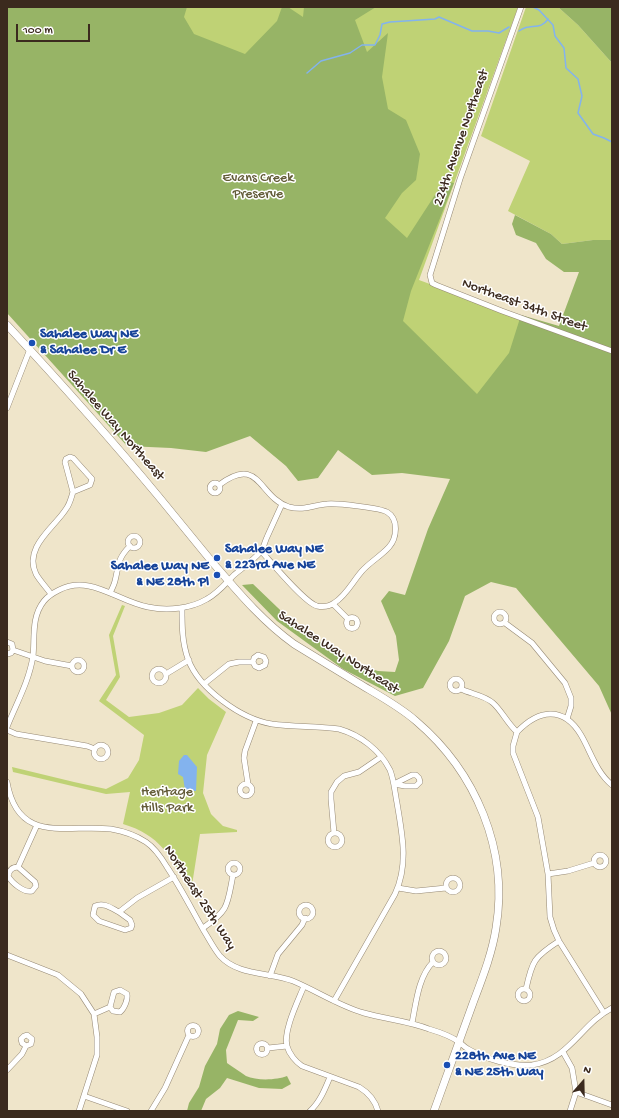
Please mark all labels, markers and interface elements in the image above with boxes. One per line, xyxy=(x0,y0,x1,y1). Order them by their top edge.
scale bar xyxy=(18,16,92,42)
text: 100 m xyxy=(23,24,53,38)
street label: 224th Avenue Northeast xyxy=(431,68,493,208)
park label: Evans Creek Preserve xyxy=(222,171,294,204)
street label: Northeast 34th Street xyxy=(459,276,589,336)
place label: Sahalee Way NE & Sahalee Dr E xyxy=(40,327,138,360)
marker: Sahalee Way NE & Sahalee Dr E xyxy=(27,338,37,348)
street label: Sahalee Way Northeast xyxy=(62,367,168,485)
place label: Sahalee Way NE & 223rd Ave NE xyxy=(225,542,323,574)
marker: Sahalee Way NE & 223rd Ave NE xyxy=(212,553,222,563)
place label: Sahalee Way NE & NE 28th Pl xyxy=(111,559,209,592)
marker: Sahalee Way NE & NE 28th Pl xyxy=(212,570,222,580)
street label: Sahalee Way Northeast xyxy=(274,608,402,698)
park label: Heritage Hills Park xyxy=(141,785,193,818)
street label: Northeast 25th Way xyxy=(159,843,239,953)
place label: 228th Ave NE & NE 25th Way xyxy=(455,1049,543,1082)
marker: 228th Ave NE & NE 25th Way xyxy=(442,1060,452,1070)
north arrow xyxy=(563,1062,603,1102)
text: N xyxy=(582,1064,593,1078)

